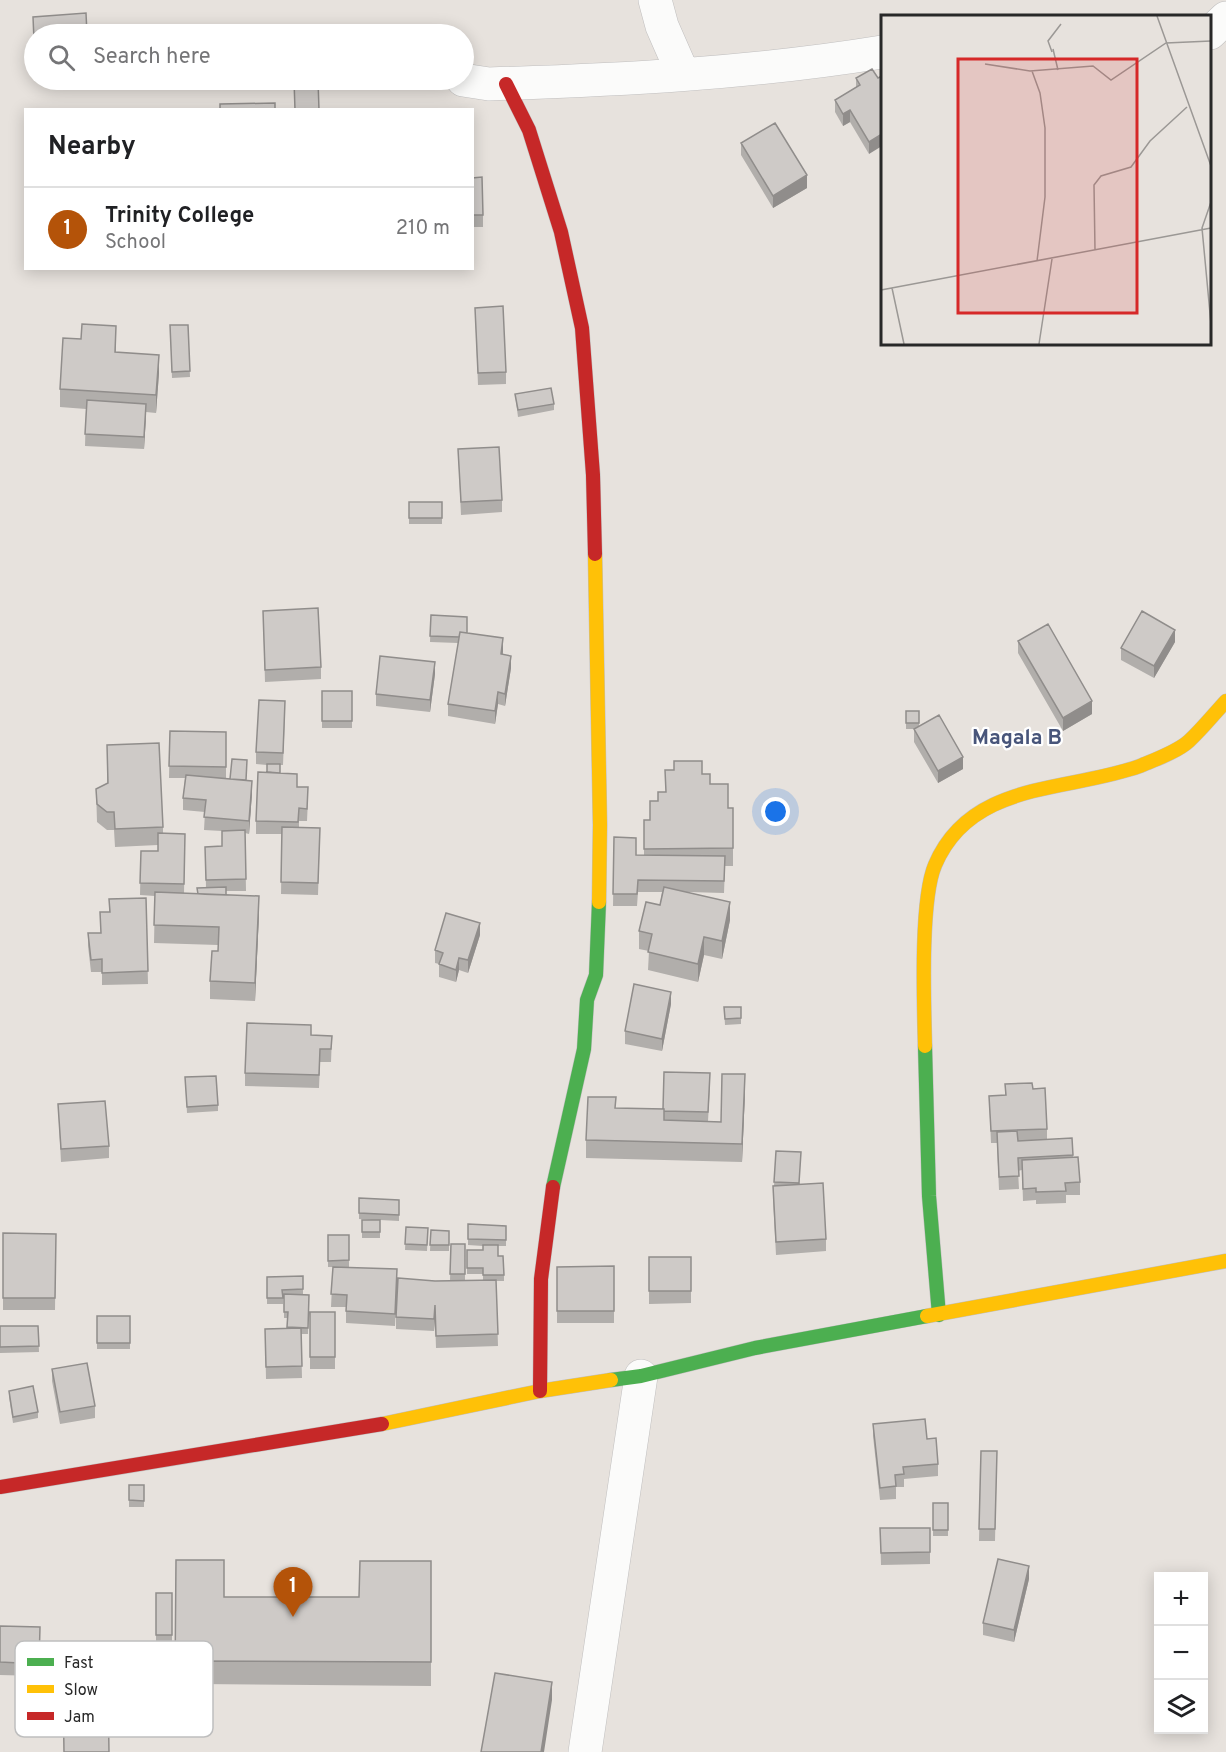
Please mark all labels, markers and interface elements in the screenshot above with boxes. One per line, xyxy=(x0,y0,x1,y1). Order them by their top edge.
inset map xyxy=(881,15,1211,345)
search box xyxy=(24,24,474,90)
icon: search xyxy=(45,41,78,74)
text: Search here xyxy=(93,44,211,71)
text: Nearby xyxy=(48,131,136,164)
text: Trinity College xyxy=(105,203,254,230)
text: 1 xyxy=(64,216,72,242)
text: 210 m xyxy=(396,216,450,242)
text: School xyxy=(105,230,166,256)
district label: Magala B xyxy=(972,725,1062,752)
your location xyxy=(761,797,790,826)
pin: 1 xyxy=(274,1568,312,1617)
map controls xyxy=(1154,1572,1208,1734)
button: + xyxy=(1154,1572,1208,1626)
button: − xyxy=(1154,1626,1208,1680)
legend xyxy=(15,1641,213,1737)
text: Fast xyxy=(64,1654,94,1674)
button: layers xyxy=(1154,1680,1208,1734)
text: Slow xyxy=(64,1681,98,1701)
text: Jam xyxy=(64,1708,95,1728)

